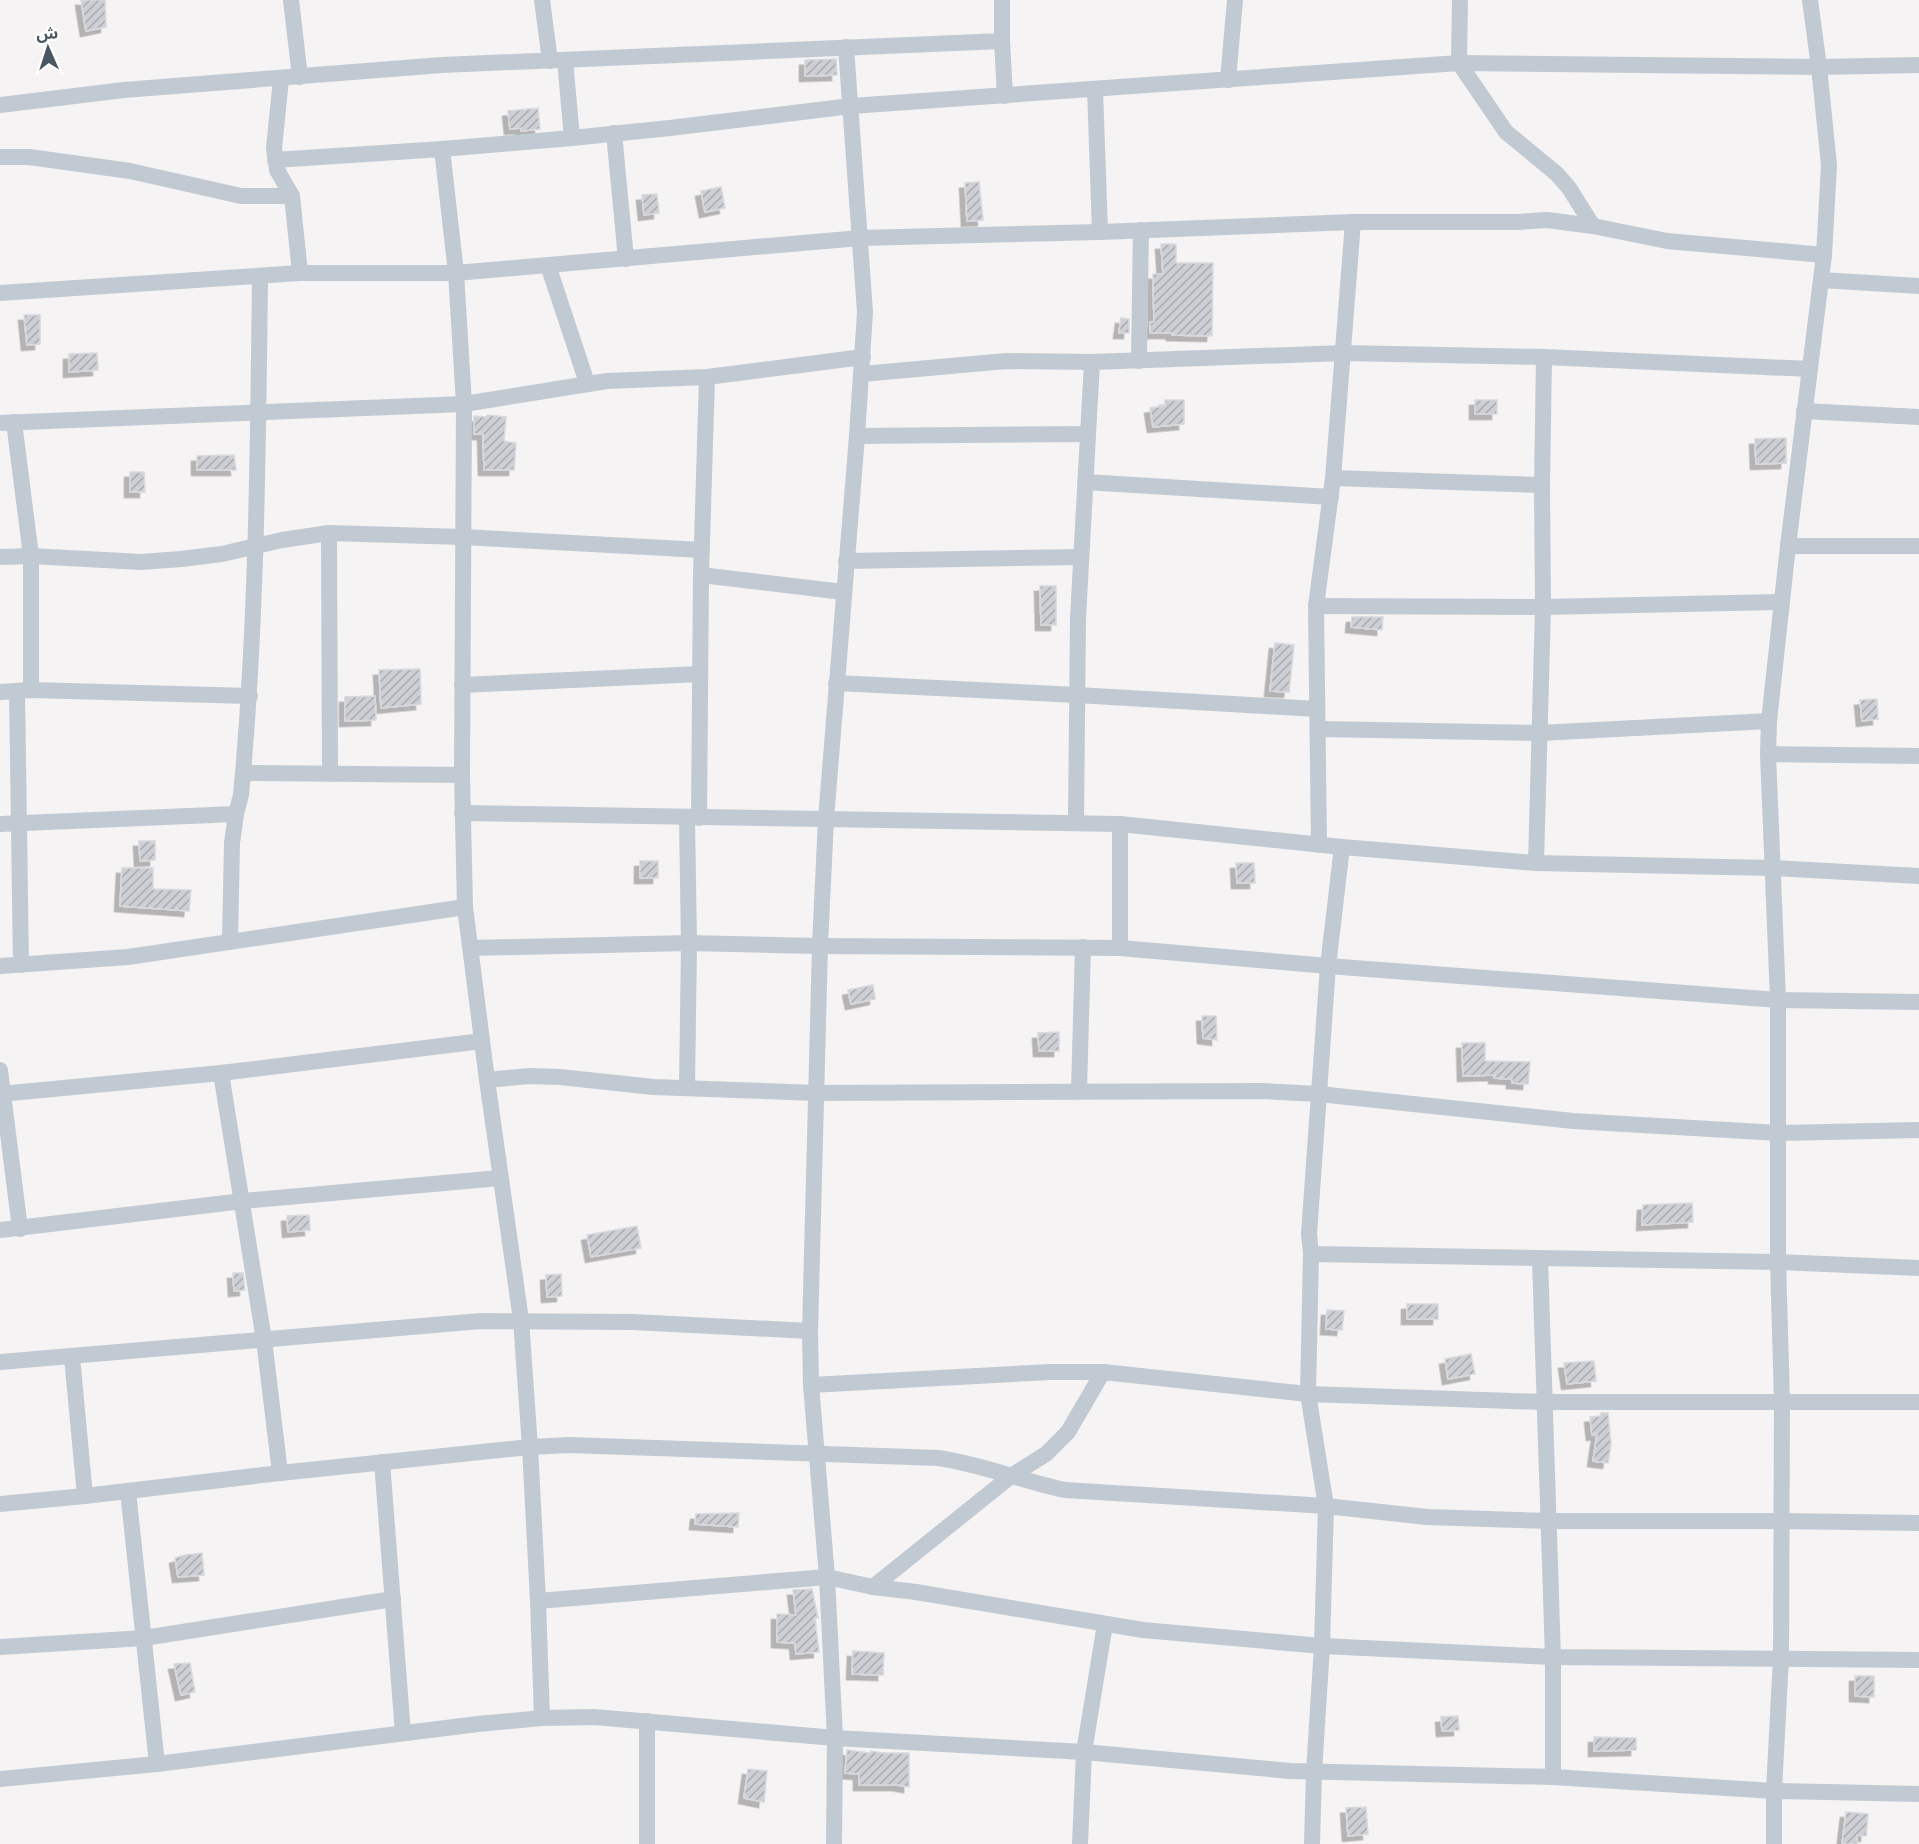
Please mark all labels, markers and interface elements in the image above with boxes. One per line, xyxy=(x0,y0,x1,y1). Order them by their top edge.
north arrow xyxy=(18,18,78,78)
text: ش xyxy=(36,22,59,44)

